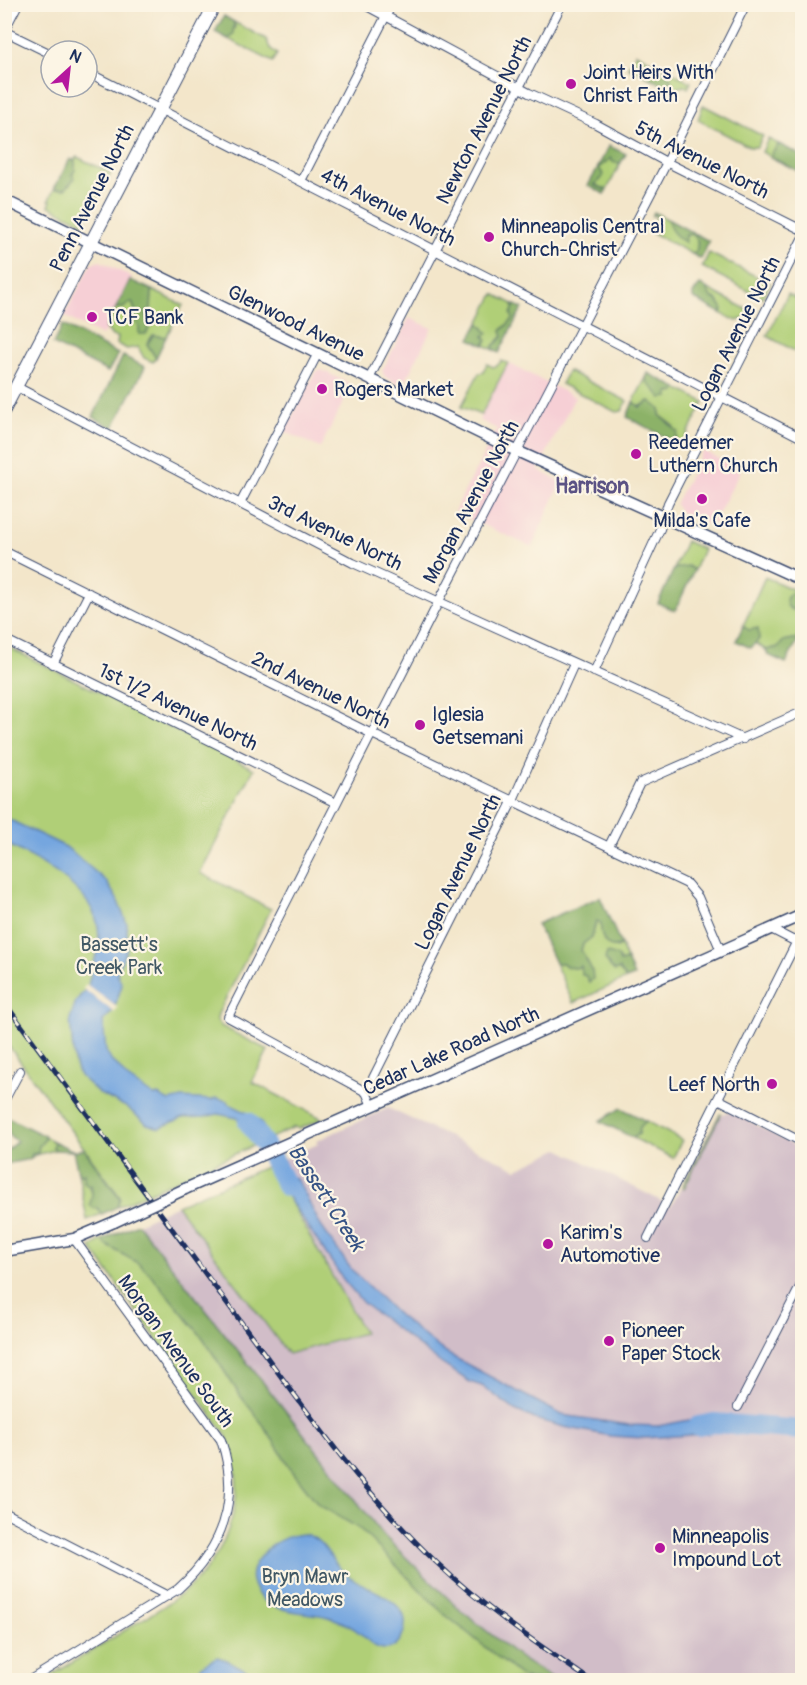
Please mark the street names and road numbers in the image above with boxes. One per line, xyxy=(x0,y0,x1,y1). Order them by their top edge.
street label: Newton Avenue North xyxy=(431,32,537,208)
street label: 5th Avenue North xyxy=(631,115,773,205)
street label: Penn Avenue North xyxy=(44,120,140,276)
street label: 4th Avenue North xyxy=(316,162,460,252)
street label: Logan Avenue North xyxy=(686,252,786,416)
street label: Glenwood Avenue xyxy=(223,279,369,367)
street label: Morgan Avenue North xyxy=(417,416,525,588)
street label: 3rd Avenue North xyxy=(264,490,406,576)
street label: 2nd Avenue North xyxy=(248,646,394,734)
street label: 1st 1/2 Avenue North xyxy=(94,658,262,756)
street label: Logan Avenue North xyxy=(409,790,507,954)
street label: Cedar Lake Road North xyxy=(359,1001,543,1101)
street label: Morgan Avenue South xyxy=(112,1270,240,1432)

